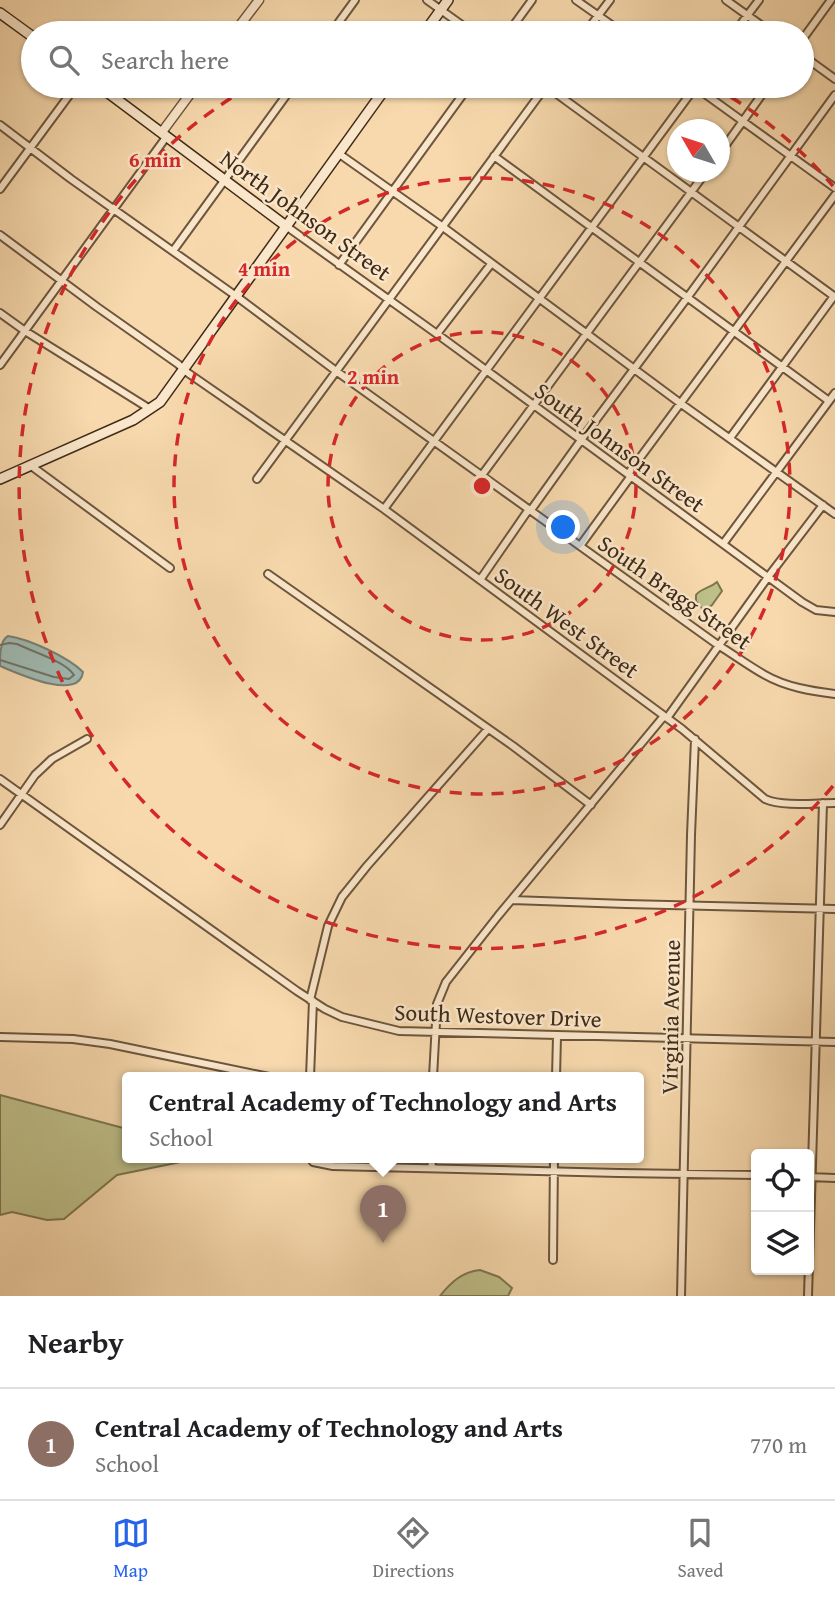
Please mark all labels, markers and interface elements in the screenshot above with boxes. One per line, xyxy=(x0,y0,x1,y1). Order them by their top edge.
search box xyxy=(21,21,814,98)
text: Search here xyxy=(101,40,229,79)
icon: search xyxy=(45,41,83,79)
north arrow xyxy=(667,119,730,182)
street label: North Johnson Street xyxy=(214,142,398,288)
text: 6 min xyxy=(129,144,182,175)
text: 4 min xyxy=(238,253,291,284)
text: 2 min xyxy=(347,361,400,392)
street label: South Johnson Street xyxy=(528,374,712,520)
centre of rings xyxy=(470,474,494,498)
your location xyxy=(546,510,580,544)
street label: South Bragg Street xyxy=(591,527,759,657)
street label: South West Street xyxy=(488,558,646,686)
street label: Virginia Avenue xyxy=(652,939,688,1095)
street label: South Westover Drive xyxy=(394,995,602,1035)
popup xyxy=(122,1072,644,1163)
text: Central Academy of Technology and Arts xyxy=(149,1082,617,1121)
text: School xyxy=(149,1121,213,1154)
map controls xyxy=(751,1149,814,1275)
button: locate xyxy=(751,1149,814,1212)
pin: 1 xyxy=(360,1185,406,1243)
button: layers xyxy=(751,1212,814,1275)
text: Nearby xyxy=(28,1320,124,1364)
text: Central Academy of Technology and Arts xyxy=(95,1408,563,1447)
text: 1 xyxy=(45,1428,57,1461)
text: 770 m xyxy=(750,1428,807,1461)
text: School xyxy=(95,1447,159,1480)
tab: Map xyxy=(112,1514,150,1584)
tab: Directions xyxy=(373,1514,454,1584)
tab: Saved xyxy=(677,1514,723,1584)

